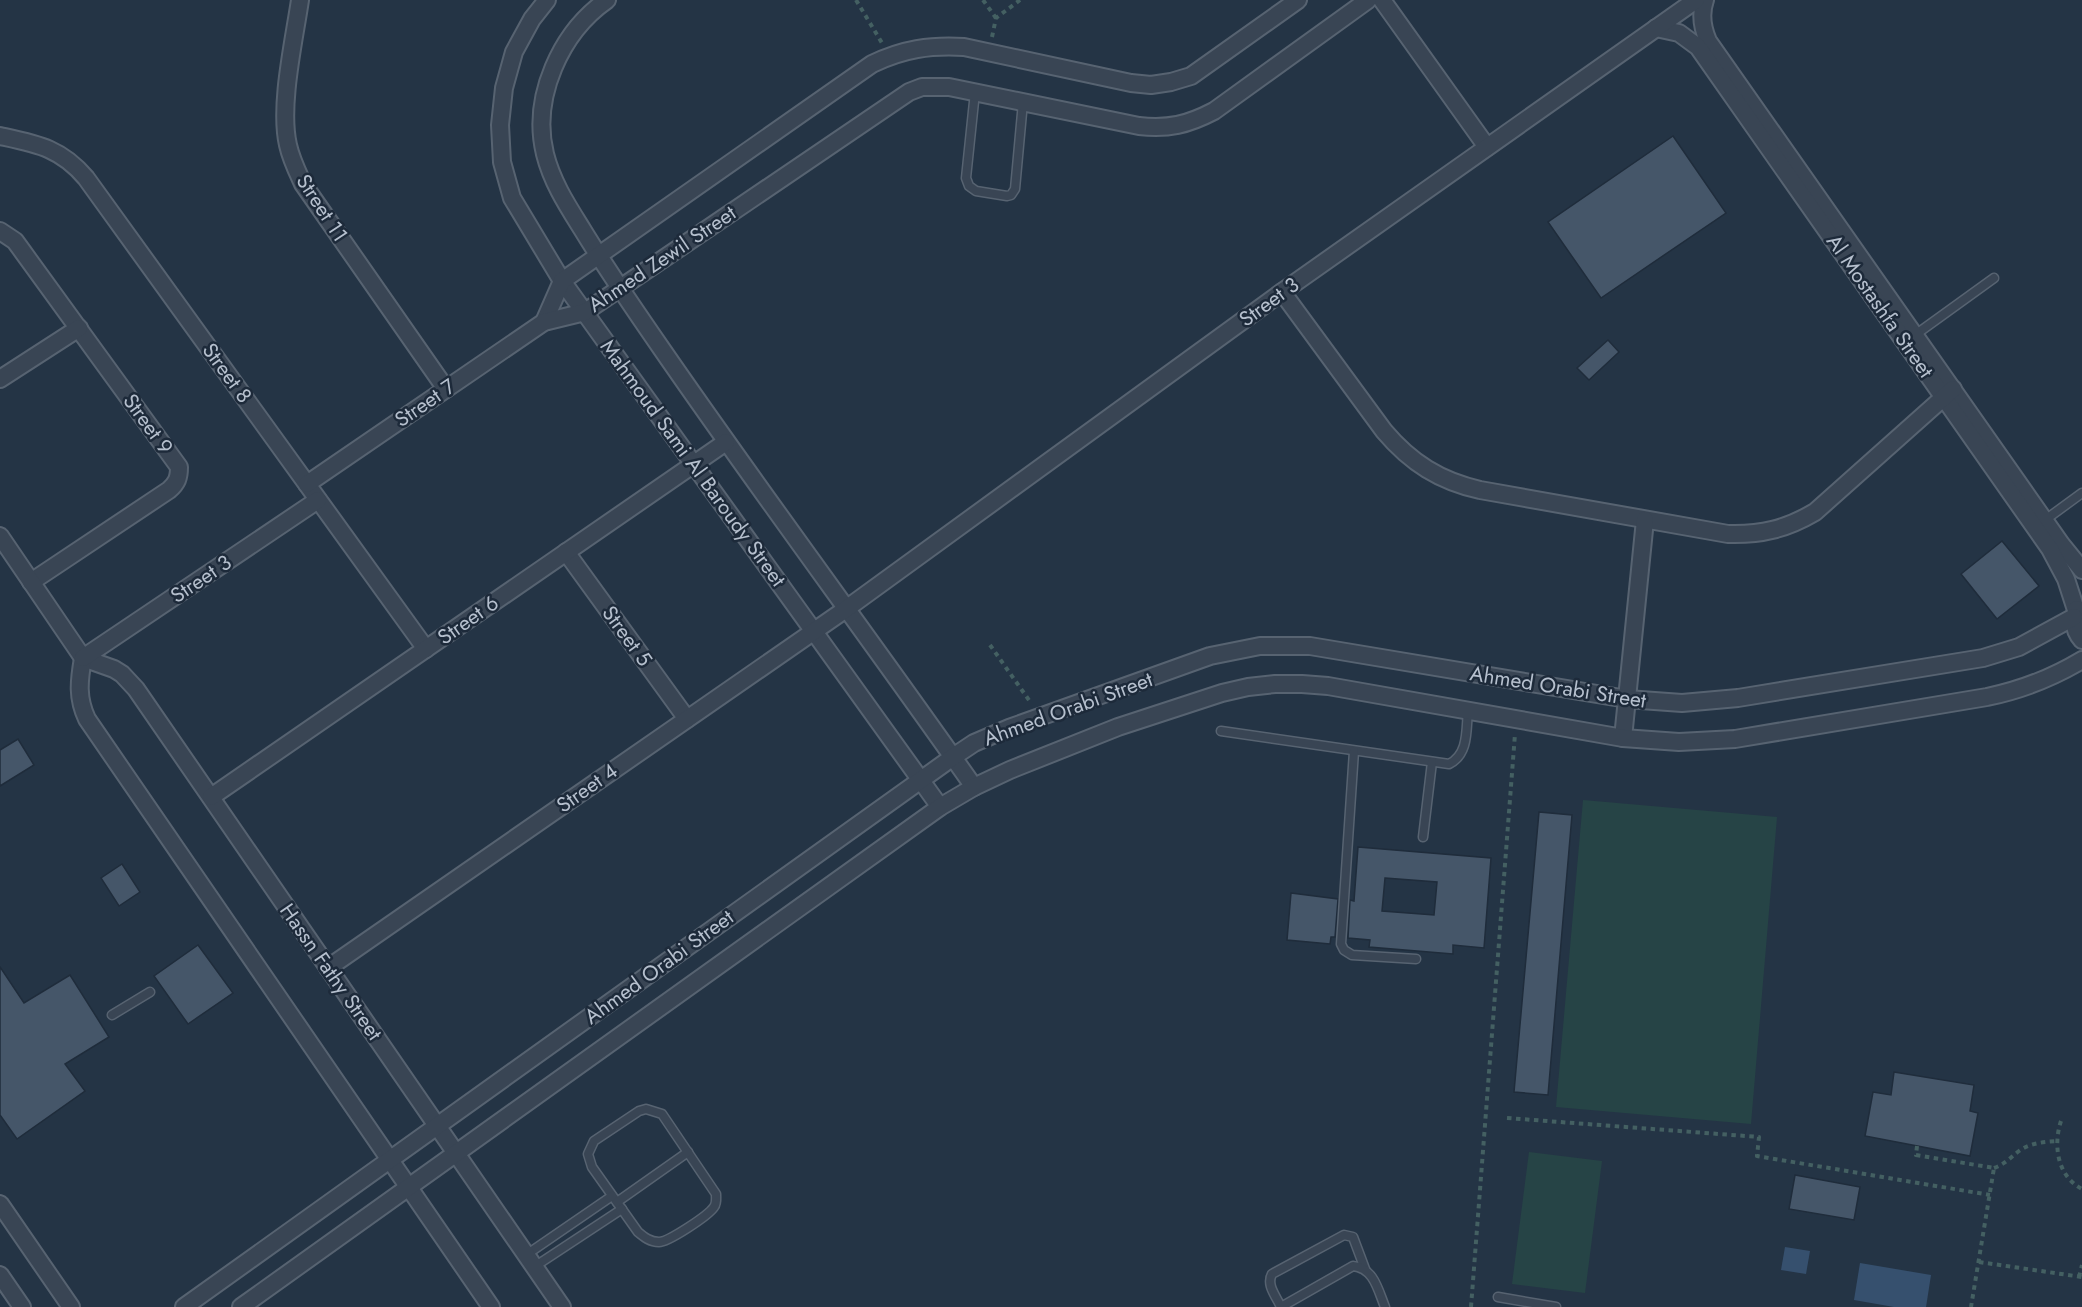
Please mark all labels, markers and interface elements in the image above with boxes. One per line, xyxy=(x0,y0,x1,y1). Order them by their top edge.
street label: Street 11 xyxy=(289,168,355,248)
street label: Ahmed Zewil Street xyxy=(582,198,742,320)
street label: Al Mostashfa Street xyxy=(1819,228,1941,384)
street label: Street 3 xyxy=(1233,270,1305,334)
street label: Mahmoud Sami Al Baroudy Street xyxy=(593,333,793,593)
street label: Street 8 xyxy=(195,337,259,409)
street label: Street 7 xyxy=(389,372,461,434)
street label: Street 9 xyxy=(116,387,180,461)
street label: Street 3 xyxy=(164,548,238,610)
street label: Street 6 xyxy=(431,588,505,652)
street label: Street 5 xyxy=(595,600,659,672)
street label: Ahmed Orabi Street xyxy=(1468,658,1648,716)
street label: Ahmed Orabi Street xyxy=(979,664,1157,754)
street label: Street 4 xyxy=(550,756,624,820)
street label: Hassn Fathy Street xyxy=(273,897,389,1047)
street label: Ahmed Orabi Street xyxy=(578,903,740,1031)

